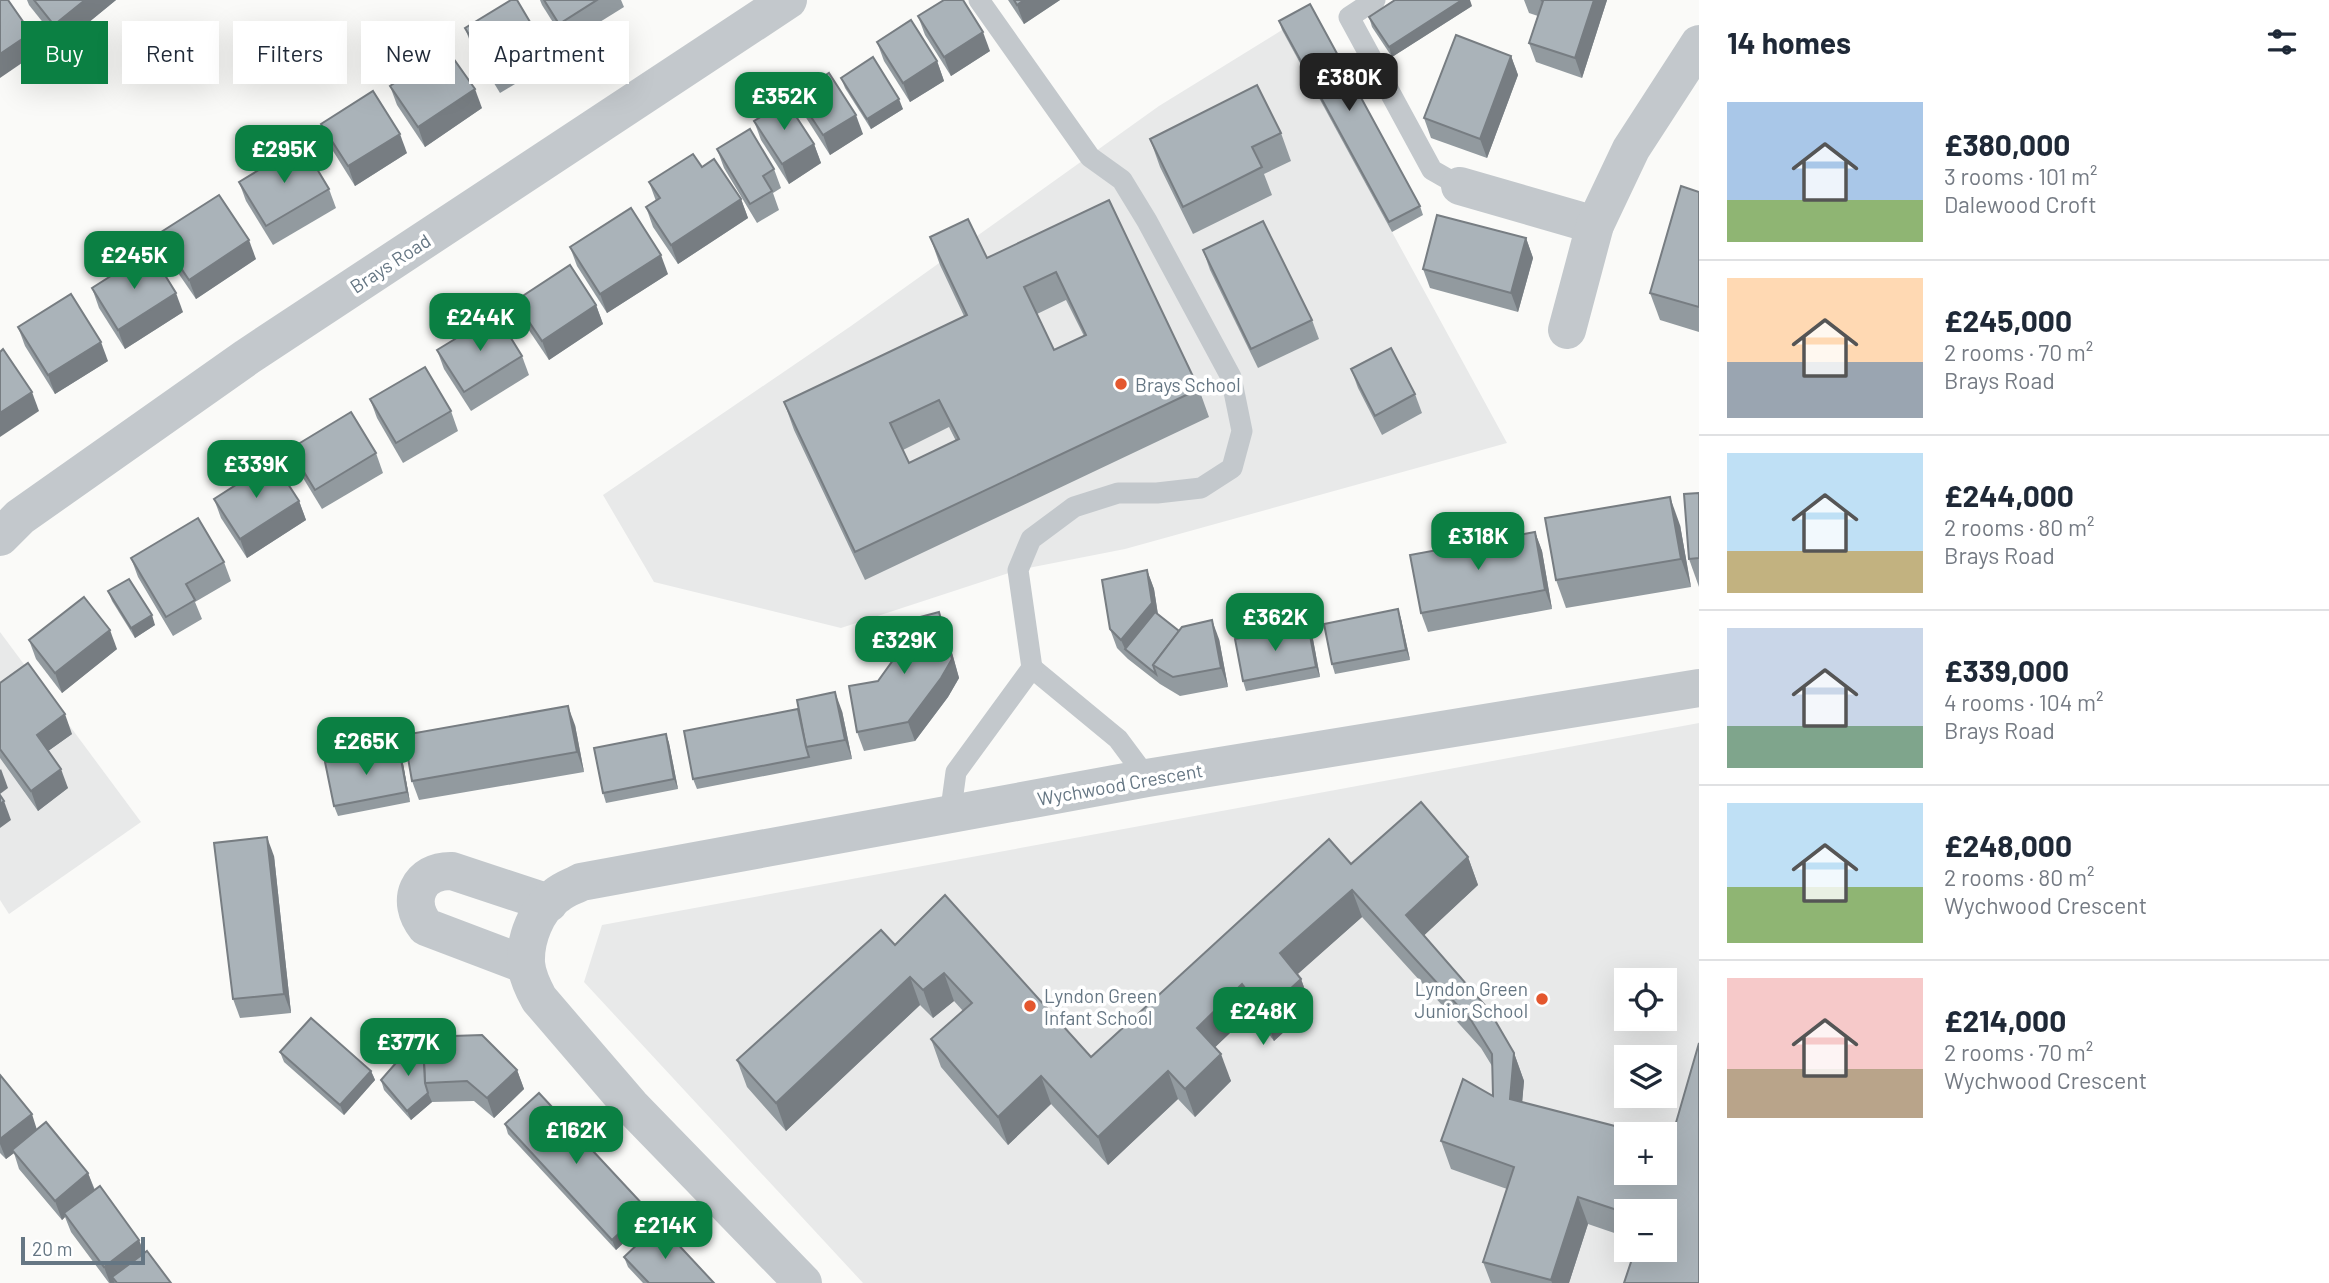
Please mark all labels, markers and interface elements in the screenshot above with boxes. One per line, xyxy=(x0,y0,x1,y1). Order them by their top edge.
chip: Buy xyxy=(21,21,108,84)
chip: Rent xyxy=(122,21,219,84)
chip: Filters xyxy=(233,21,347,84)
chip: New xyxy=(361,21,455,84)
chip: Apartment xyxy=(469,21,629,84)
icon: filters xyxy=(2263,23,2301,61)
text: 14 homes xyxy=(1727,24,1851,60)
pin: £380K xyxy=(1300,54,1398,113)
text: £380K xyxy=(1316,62,1382,90)
pin: £352K xyxy=(735,72,833,132)
text: £352K xyxy=(751,81,817,109)
pin: £295K xyxy=(235,125,333,185)
text: £380,000 xyxy=(1944,126,2070,162)
icon: home xyxy=(1783,130,1867,214)
text: £295K xyxy=(251,134,317,162)
text: 3 rooms · 101 m² xyxy=(1944,162,2097,190)
text: Dalewood Croft xyxy=(1944,190,2097,218)
street label: Brays Road xyxy=(345,228,435,298)
pin: £245K xyxy=(85,232,183,291)
text: £245K xyxy=(100,240,168,268)
pin: £244K xyxy=(431,294,529,353)
text: £244K xyxy=(445,302,515,330)
text: £245,000 xyxy=(1944,302,2072,338)
icon: home xyxy=(1783,306,1867,390)
text: 2 rooms · 70 m² xyxy=(1944,338,2093,366)
text: Brays Road xyxy=(1944,366,2055,394)
place label: Brays School xyxy=(1135,373,1241,396)
marker: Brays School xyxy=(1113,376,1129,392)
pin: £339K xyxy=(207,440,305,500)
text: £339K xyxy=(223,449,289,477)
text: £244,000 xyxy=(1944,477,2074,513)
icon: home xyxy=(1783,481,1867,565)
pin: £318K xyxy=(1429,512,1527,572)
text: 2 rooms · 80 m² xyxy=(1944,513,2094,541)
text: £318K xyxy=(1447,521,1509,549)
text: Brays Road xyxy=(1944,541,2055,569)
pin: £362K xyxy=(1226,594,1324,653)
text: £362K xyxy=(1242,602,1308,630)
pin: £329K xyxy=(855,616,953,676)
text: £329K xyxy=(871,625,937,653)
text: £339,000 xyxy=(1944,652,2069,688)
icon: home xyxy=(1783,656,1867,740)
text: 4 rooms · 104 m² xyxy=(1944,688,2104,716)
text: Brays Road xyxy=(1944,716,2055,744)
pin: £265K xyxy=(317,718,415,777)
text: £265K xyxy=(333,726,399,754)
street label: Wychwood Crescent xyxy=(1035,758,1205,810)
text: £248,000 xyxy=(1944,827,2072,863)
icon: home xyxy=(1783,831,1867,915)
text: 2 rooms · 80 m² xyxy=(1944,863,2094,891)
text: Wychwood Crescent xyxy=(1944,891,2147,919)
map controls xyxy=(1614,968,1677,1262)
button: locate xyxy=(1614,968,1677,1031)
place label: Lyndon Green Junior School xyxy=(1415,977,1528,1022)
place label: Lyndon Green Infant School xyxy=(1044,984,1157,1029)
pin: £248K xyxy=(1214,988,1312,1047)
marker: Lyndon Green Junior School xyxy=(1534,991,1550,1007)
text: £248K xyxy=(1229,996,1297,1024)
marker: Lyndon Green Infant School xyxy=(1022,998,1038,1014)
text: £214,000 xyxy=(1944,1002,2066,1038)
icon: home xyxy=(1783,1006,1867,1090)
pin: £377K xyxy=(359,1018,457,1078)
text: £377K xyxy=(376,1027,440,1055)
text: 2 rooms · 70 m² xyxy=(1944,1038,2093,1066)
button: layers xyxy=(1614,1045,1677,1108)
text: Wychwood Crescent xyxy=(1944,1066,2147,1094)
pin: £162K xyxy=(527,1106,625,1166)
text: £162K xyxy=(545,1115,607,1143)
button: + xyxy=(1614,1122,1677,1185)
button: − xyxy=(1614,1199,1677,1262)
pin: £214K xyxy=(616,1202,714,1261)
text: £214K xyxy=(633,1210,697,1238)
scale bar xyxy=(21,1234,145,1266)
text: 20 m xyxy=(32,1237,72,1260)

